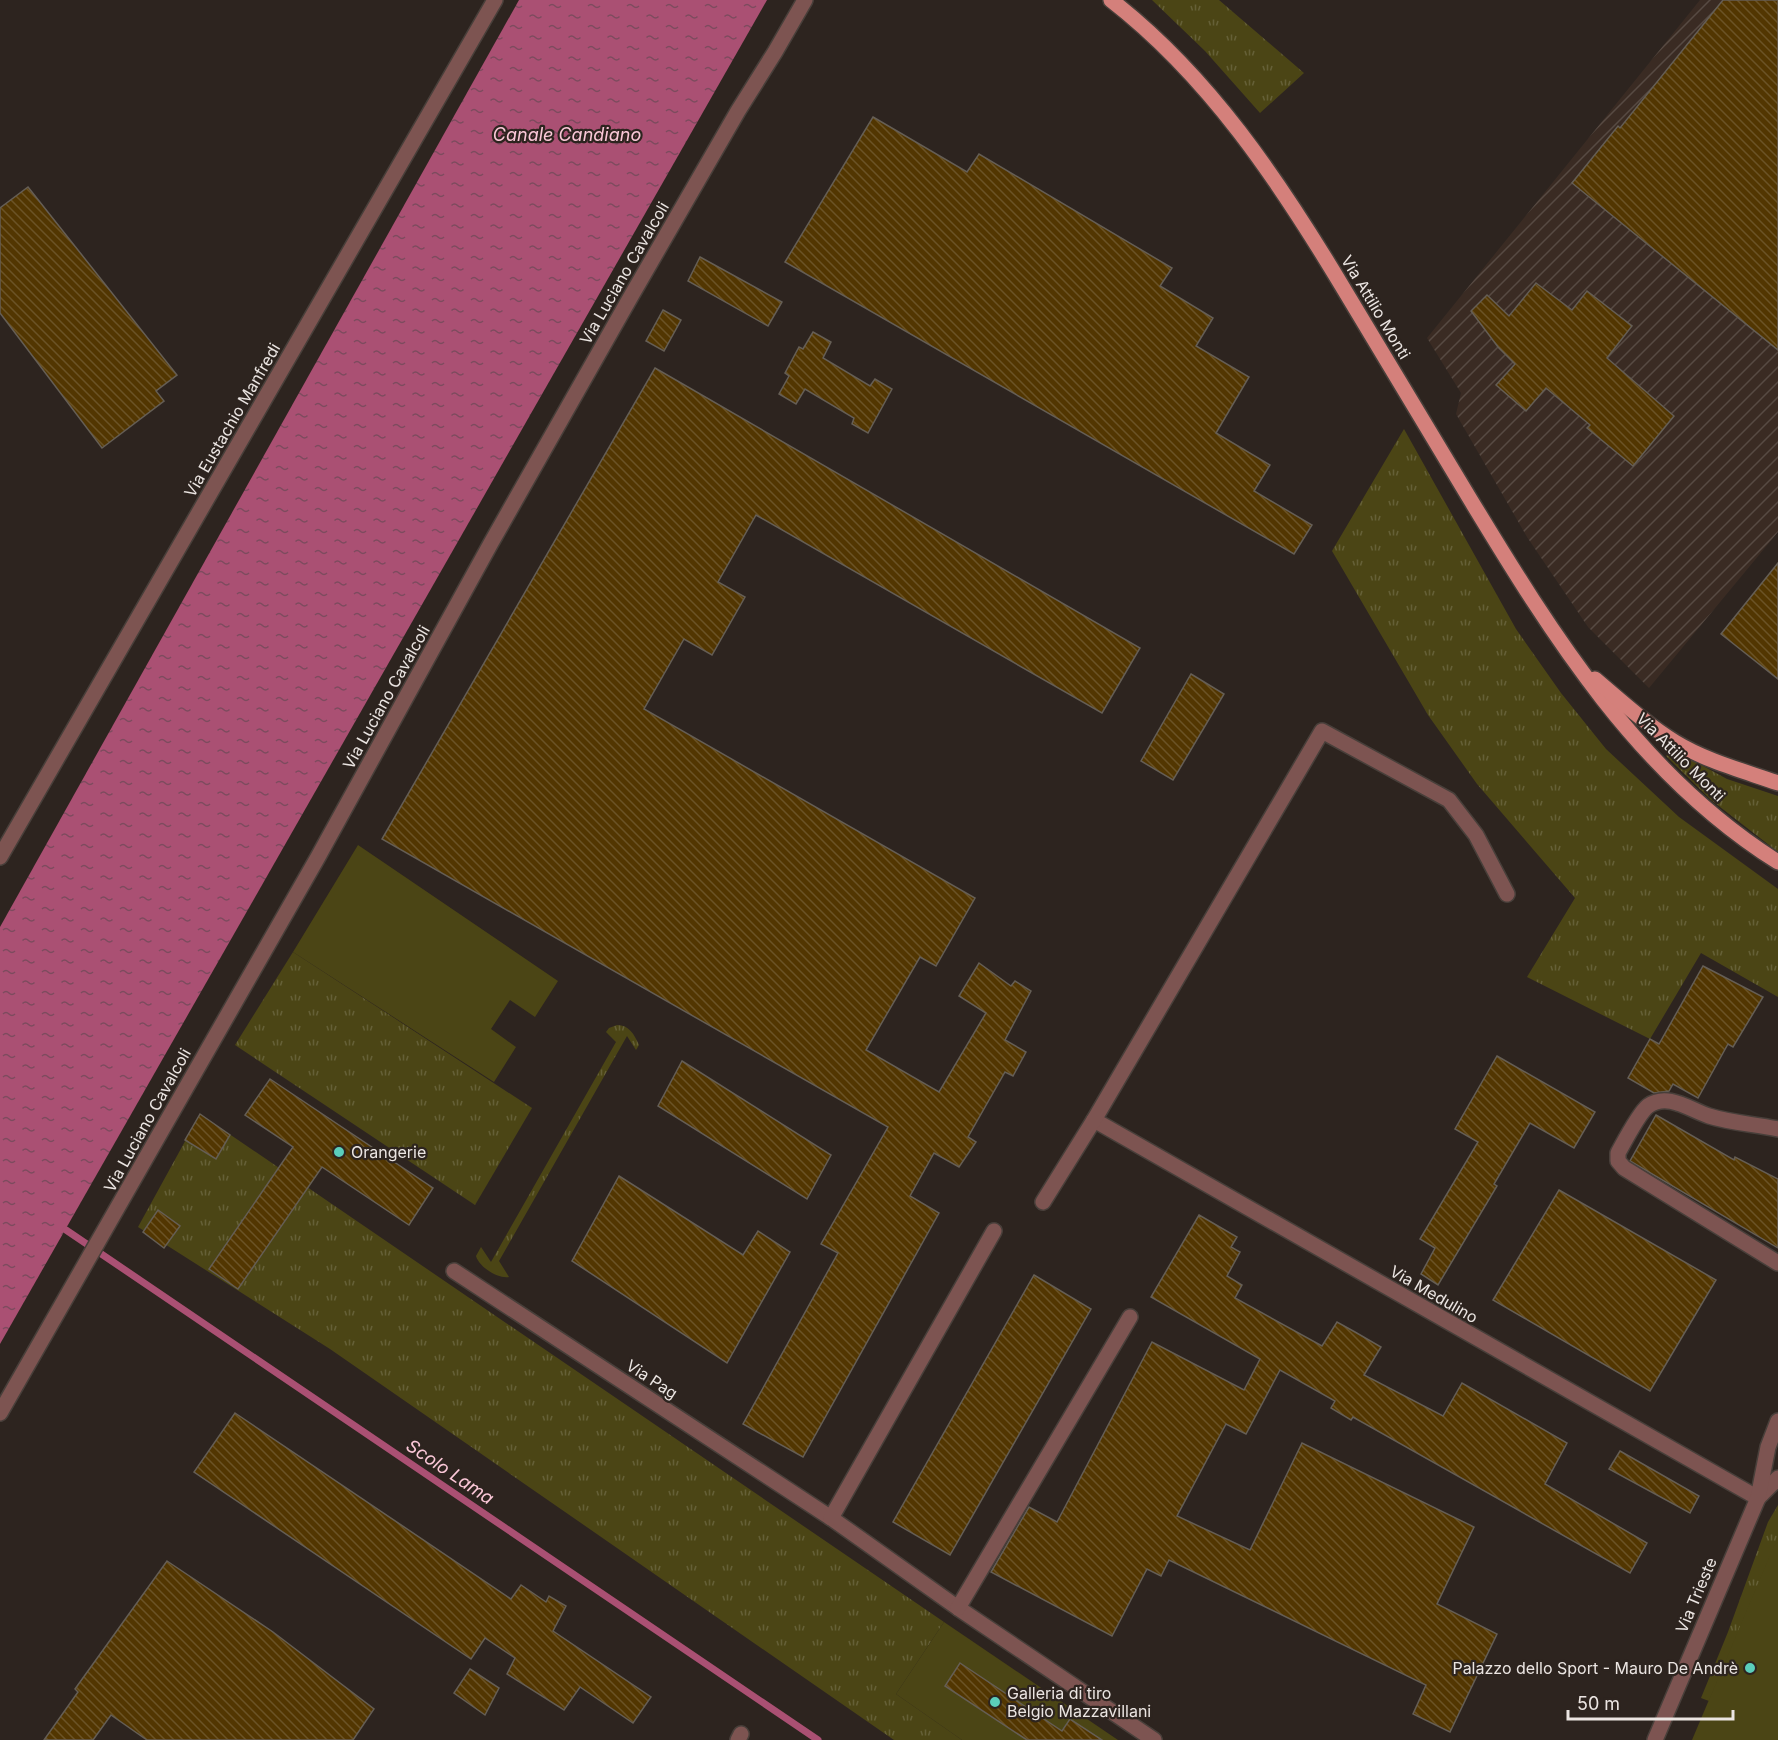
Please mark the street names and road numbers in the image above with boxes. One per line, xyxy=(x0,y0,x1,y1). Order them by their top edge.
street label: Via Luciano Cavalcoli xyxy=(575,198,673,348)
street label: Via Attilio Monti xyxy=(1337,251,1415,363)
street label: Via Eustachio Manfredi xyxy=(180,340,284,500)
street label: Via Luciano Cavalcoli xyxy=(338,622,434,772)
street label: Via Attilio Monti xyxy=(1632,708,1730,806)
street label: Via Luciano Cavalcoli xyxy=(99,1045,195,1195)
street label: Via Medulino xyxy=(1386,1261,1482,1327)
street label: Via Pag xyxy=(622,1355,682,1403)
street label: Via Trieste xyxy=(1671,1554,1721,1636)

